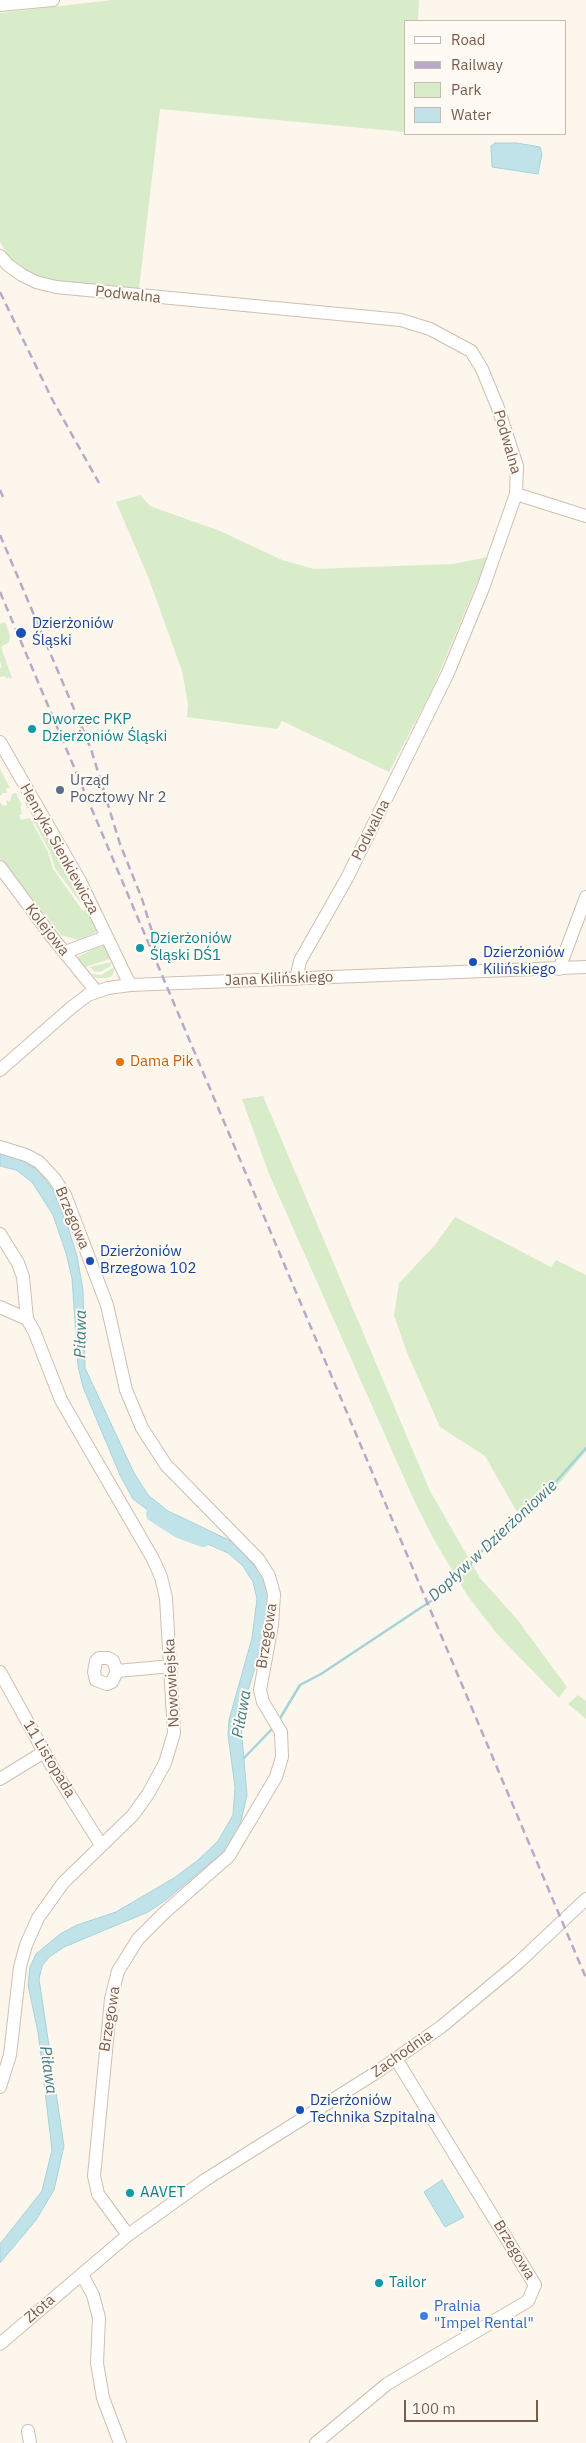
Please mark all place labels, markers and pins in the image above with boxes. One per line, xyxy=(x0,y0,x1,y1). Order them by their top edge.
place label: Dzierżoniów Śląski xyxy=(32,615,114,650)
marker: Dzierżoniów Śląski xyxy=(14,626,28,640)
place label: Dworzec PKP Dzierżoniów Śląski xyxy=(42,711,167,746)
marker: Dworzec PKP Dzierżoniów Śląski xyxy=(26,723,38,735)
place label: Urząd Pocztowy Nr 2 xyxy=(70,772,166,807)
marker: Urząd Pocztowy Nr 2 xyxy=(54,784,66,796)
place label: Dzierżoniów Śląski DŚ1 xyxy=(150,930,232,965)
marker: Dzierżoniów Śląski DŚ1 xyxy=(134,942,146,954)
place label: Dzierżoniów Kilińskiego xyxy=(483,944,565,979)
marker: Dzierżoniów Kilińskiego xyxy=(467,956,479,968)
place label: Dama Pik xyxy=(130,1053,193,1071)
marker: Dama Pik xyxy=(114,1056,126,1068)
place label: Dzierżoniów Brzegowa 102 xyxy=(100,1243,196,1278)
marker: Dzierżoniów Brzegowa 102 xyxy=(84,1255,96,1267)
place label: Dzierżoniów Technika Szpitalna xyxy=(310,2092,436,2127)
marker: Dzierżoniów Technika Szpitalna xyxy=(294,2104,306,2116)
place label: AAVET xyxy=(140,2184,185,2202)
marker: AAVET xyxy=(124,2187,136,2199)
place label: Tailor xyxy=(389,2274,426,2292)
marker: Tailor xyxy=(373,2277,385,2289)
place label: Pralnia "Impel Rental" xyxy=(434,2298,534,2333)
marker: Pralnia "Impel Rental" xyxy=(418,2310,430,2322)

